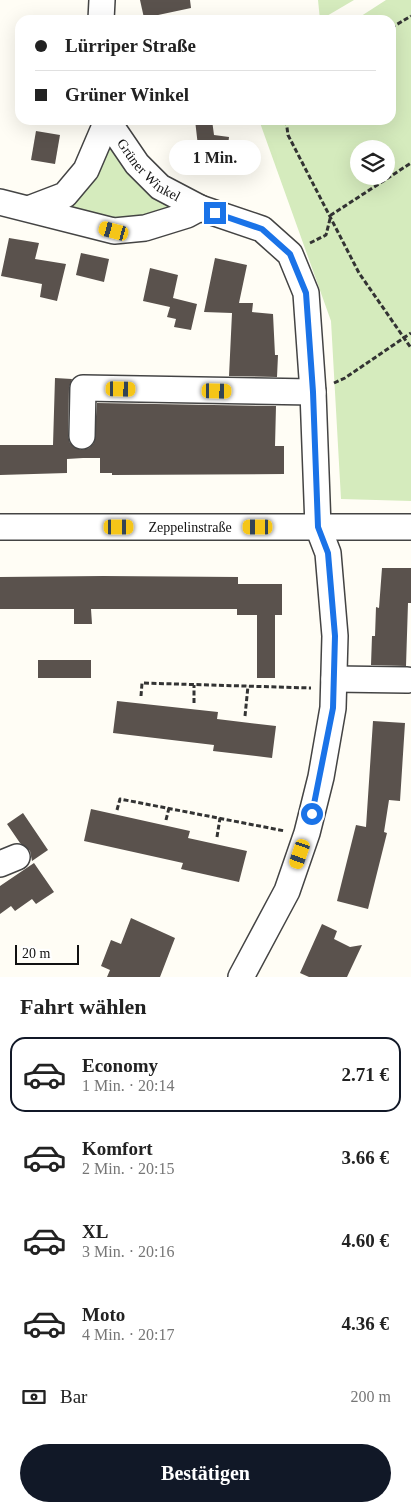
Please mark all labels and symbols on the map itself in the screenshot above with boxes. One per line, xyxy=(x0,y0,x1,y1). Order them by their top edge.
street label: Grüner Winkel xyxy=(114,136,183,204)
callout: 1 Min. xyxy=(169,140,261,176)
route end xyxy=(204,202,226,224)
car xyxy=(97,220,130,242)
car xyxy=(105,381,136,397)
car xyxy=(201,383,232,399)
car xyxy=(104,520,134,535)
street label: Zeppelinstraße xyxy=(148,520,232,535)
car xyxy=(243,520,273,535)
route start xyxy=(301,803,323,825)
car xyxy=(288,837,311,871)
scale bar xyxy=(15,942,79,965)

